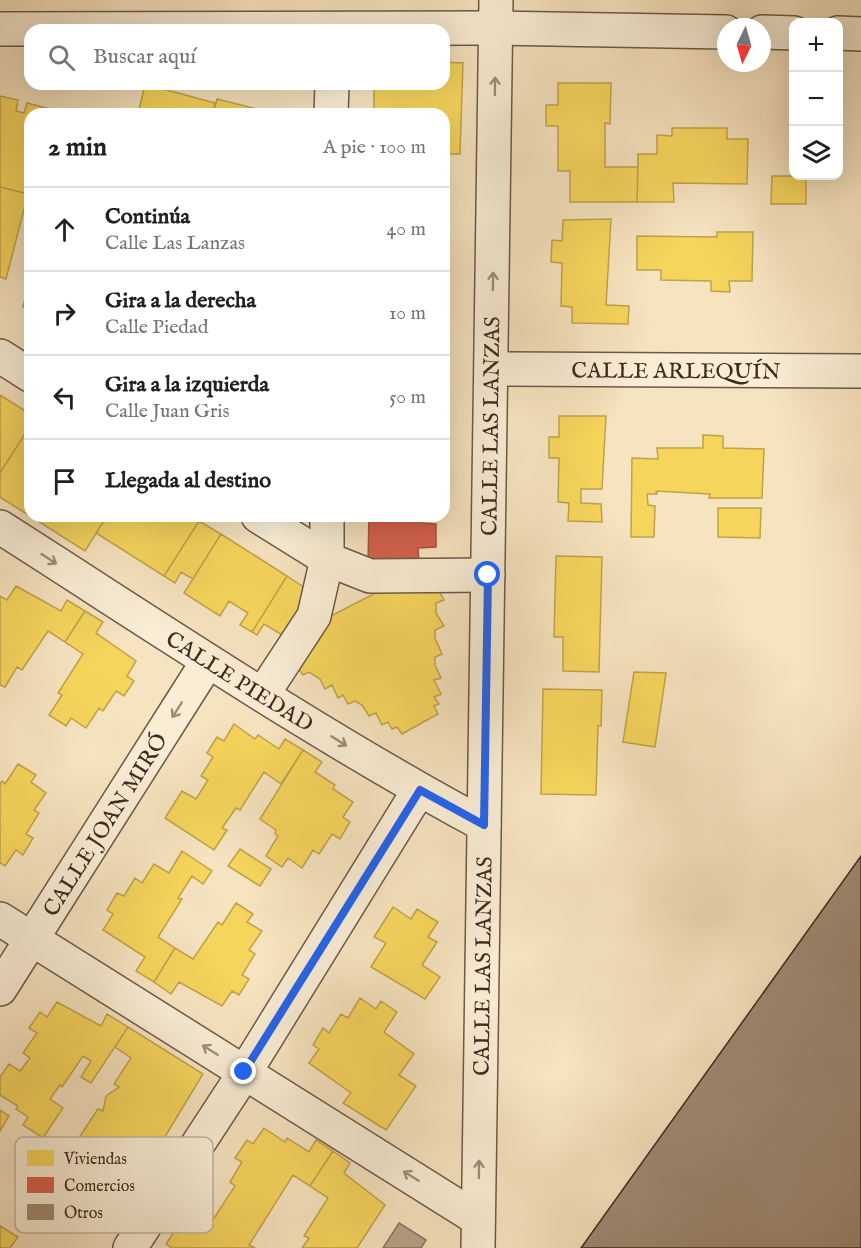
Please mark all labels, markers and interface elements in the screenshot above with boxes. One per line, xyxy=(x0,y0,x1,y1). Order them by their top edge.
north arrow xyxy=(717,18,771,72)
map controls xyxy=(789,18,843,180)
button: + xyxy=(789,18,843,72)
search box xyxy=(24,24,450,90)
icon: search xyxy=(45,41,78,74)
text: Buscar aquí xyxy=(93,43,196,71)
button: − xyxy=(789,72,843,126)
one-way arrow xyxy=(489,76,501,96)
button: layers xyxy=(789,126,843,180)
text: 2 min xyxy=(48,131,107,164)
text: A pie · 100 m xyxy=(323,135,426,160)
text: Continúa xyxy=(105,203,190,231)
icon: ahead xyxy=(48,213,81,246)
text: 40 m xyxy=(387,217,426,242)
text: Calle Las Lanzas xyxy=(105,231,245,256)
one-way arrow xyxy=(487,271,499,291)
text: Gira a la derecha xyxy=(105,287,256,315)
icon: right xyxy=(48,297,81,330)
text: 10 m xyxy=(389,301,426,326)
text: Calle Piedad xyxy=(105,315,208,340)
street label: CALLE LAS LANZAS xyxy=(476,316,507,536)
street label: CALLE ARLEQUÍN xyxy=(571,357,781,387)
text: Gira a la izquierda xyxy=(105,371,269,399)
icon: left xyxy=(48,381,81,414)
text: 50 m xyxy=(389,385,426,410)
text: Calle Juan Gris xyxy=(105,399,230,424)
icon: arrive xyxy=(48,465,81,498)
text: Llegada al destino xyxy=(105,467,271,495)
one-way arrow xyxy=(40,553,57,565)
route start xyxy=(474,561,500,587)
street label: CALLE PIEDAD xyxy=(160,625,318,739)
one-way arrow xyxy=(171,701,183,718)
street label: CALLE JOAN MIRÓ xyxy=(38,728,175,922)
one-way arrow xyxy=(330,735,347,747)
street label: CALLE LAS LANZAS xyxy=(468,856,500,1076)
one-way arrow xyxy=(202,1044,219,1056)
route end xyxy=(230,1058,256,1084)
legend xyxy=(15,1137,213,1233)
text: Viviendas xyxy=(63,1150,127,1170)
one-way arrow xyxy=(473,1159,485,1179)
one-way arrow xyxy=(403,1170,420,1182)
text: Comercios xyxy=(64,1177,135,1197)
text: Otros xyxy=(64,1204,103,1224)

